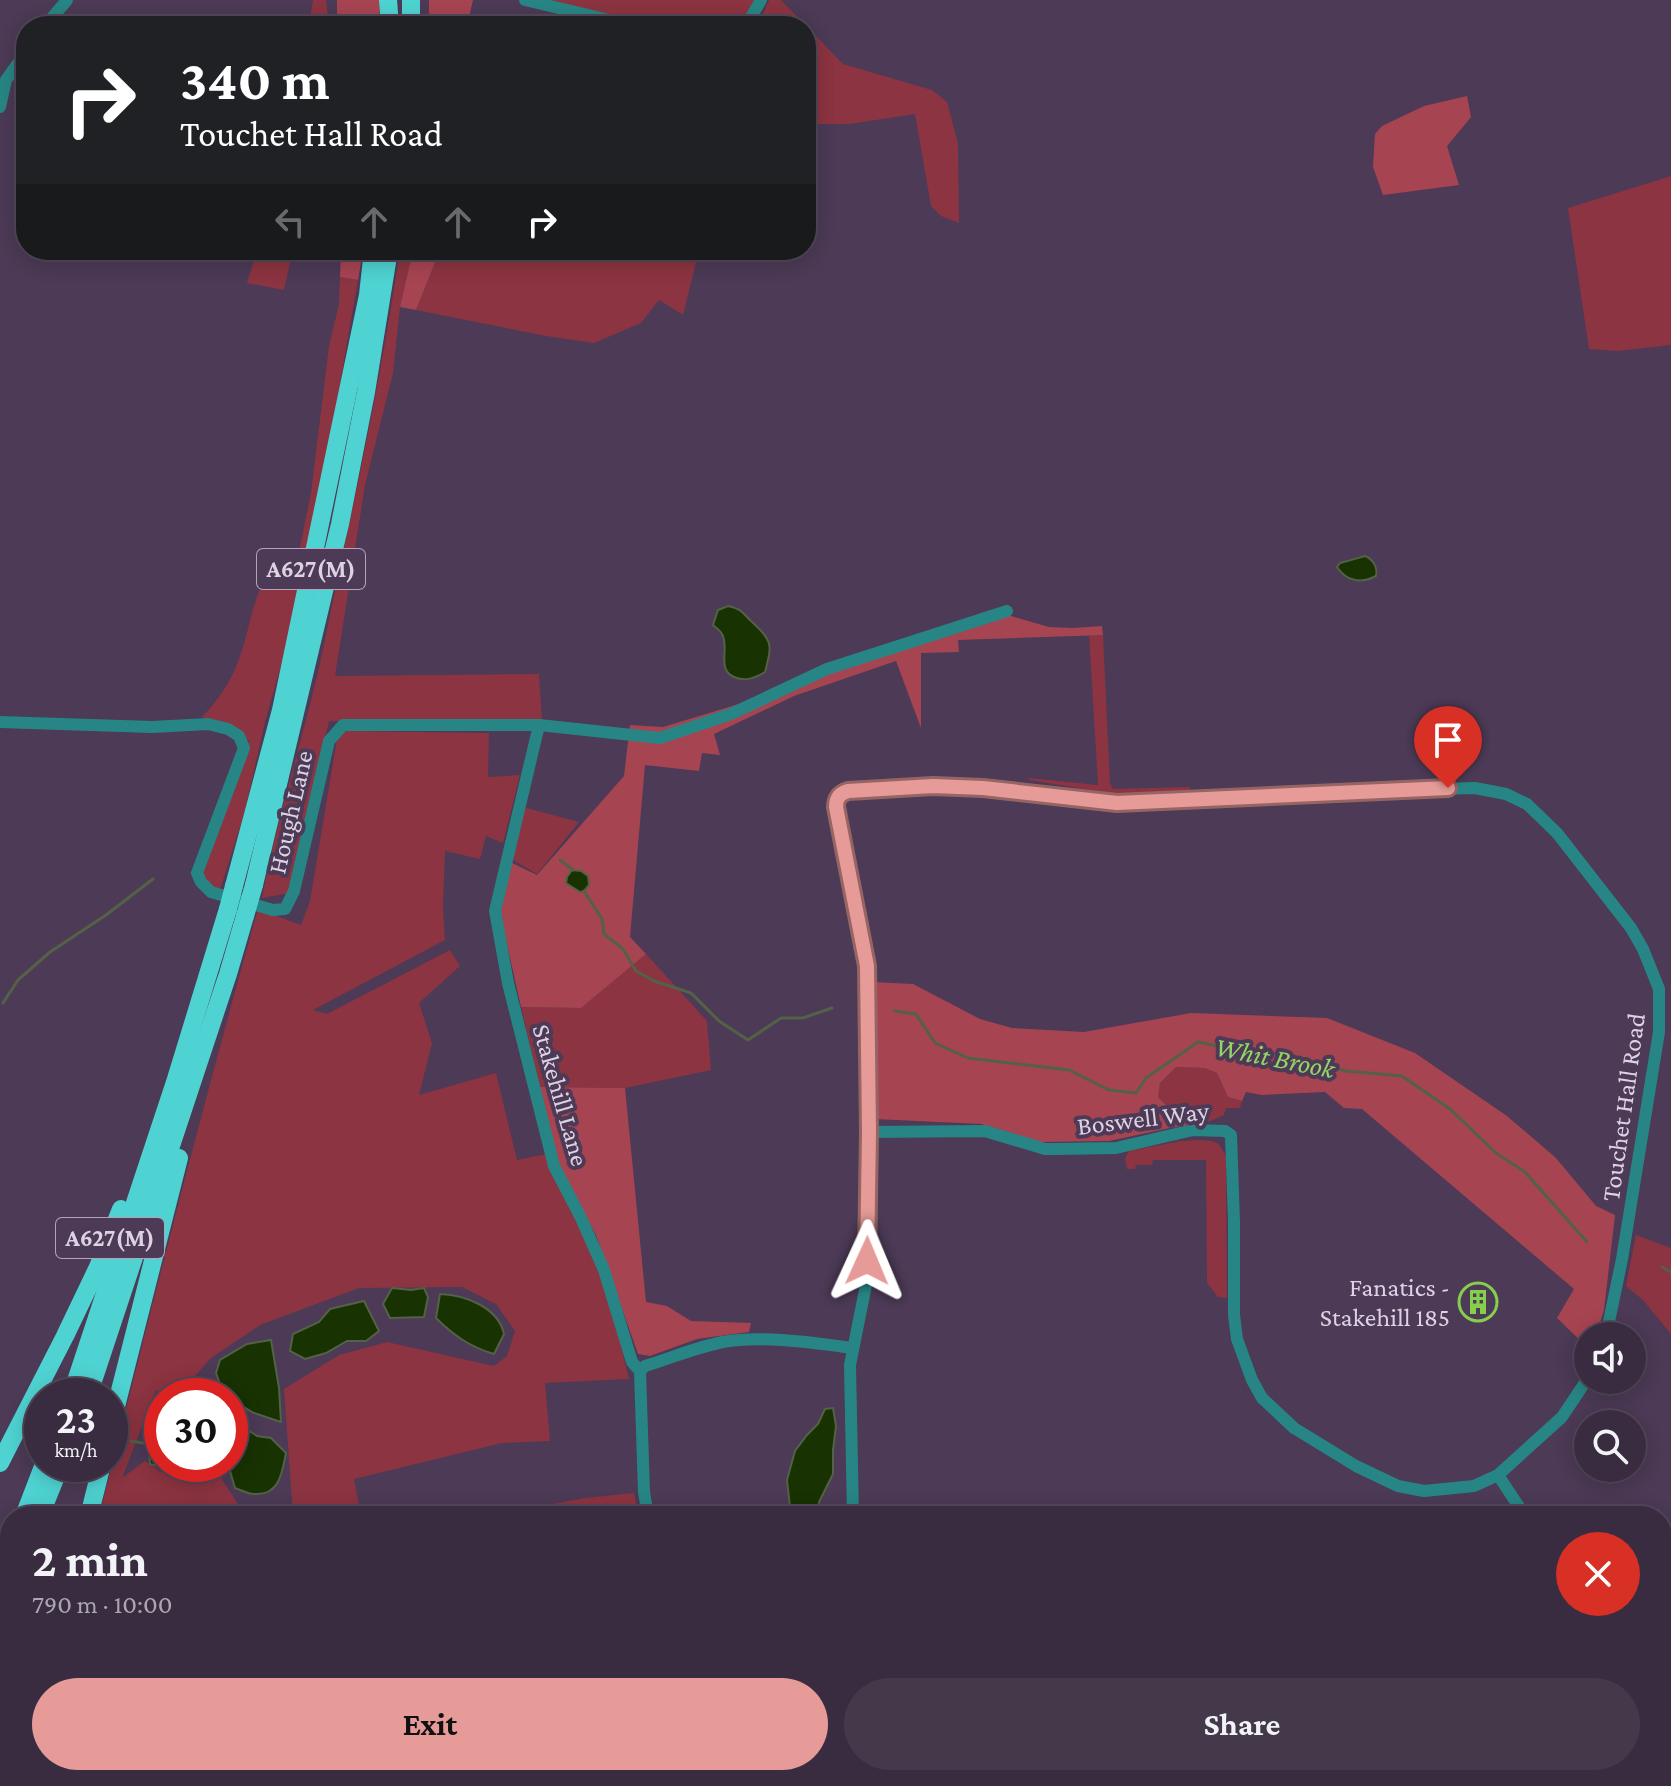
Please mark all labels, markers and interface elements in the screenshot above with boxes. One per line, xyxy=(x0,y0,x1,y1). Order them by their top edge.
icon: right xyxy=(48,48,152,152)
text: 340 m xyxy=(180,49,330,111)
text: Touchet Hall Road xyxy=(180,114,443,154)
icon: left xyxy=(268,200,312,244)
icon: ahead xyxy=(352,200,396,244)
icon: ahead xyxy=(436,200,480,244)
icon: right xyxy=(520,200,564,244)
road number: A627(M) xyxy=(257,549,365,589)
pin xyxy=(1414,706,1482,788)
icon: arrive xyxy=(1426,718,1470,762)
street label: Hough Lane xyxy=(262,748,319,877)
street label: Touchet Hall Road xyxy=(1596,1011,1651,1203)
street label: Stakehill Lane xyxy=(526,1021,595,1169)
water label: Whit Brook xyxy=(1213,1031,1339,1085)
street label: Boswell Way xyxy=(1075,1096,1212,1141)
road number: A627(M) xyxy=(56,1218,164,1258)
position arrow xyxy=(825,1219,909,1303)
place label: Fanatics - Stakehill 185 xyxy=(1320,1273,1450,1332)
building icon: Fanatics - Stakehill 185 xyxy=(1457,1281,1499,1323)
map controls xyxy=(1574,1322,1646,1482)
button: sound xyxy=(1574,1322,1646,1394)
speed limit sign: 30 xyxy=(144,1378,248,1482)
text: 23 xyxy=(56,1397,96,1442)
button: search xyxy=(1574,1410,1646,1482)
text: km/h xyxy=(54,1439,98,1461)
button: close xyxy=(1556,1532,1640,1616)
text: 2 min xyxy=(32,1533,148,1586)
text: 790 m · 10:00 xyxy=(32,1590,172,1619)
button: Exit xyxy=(32,1678,828,1770)
button: Share xyxy=(844,1678,1640,1770)

